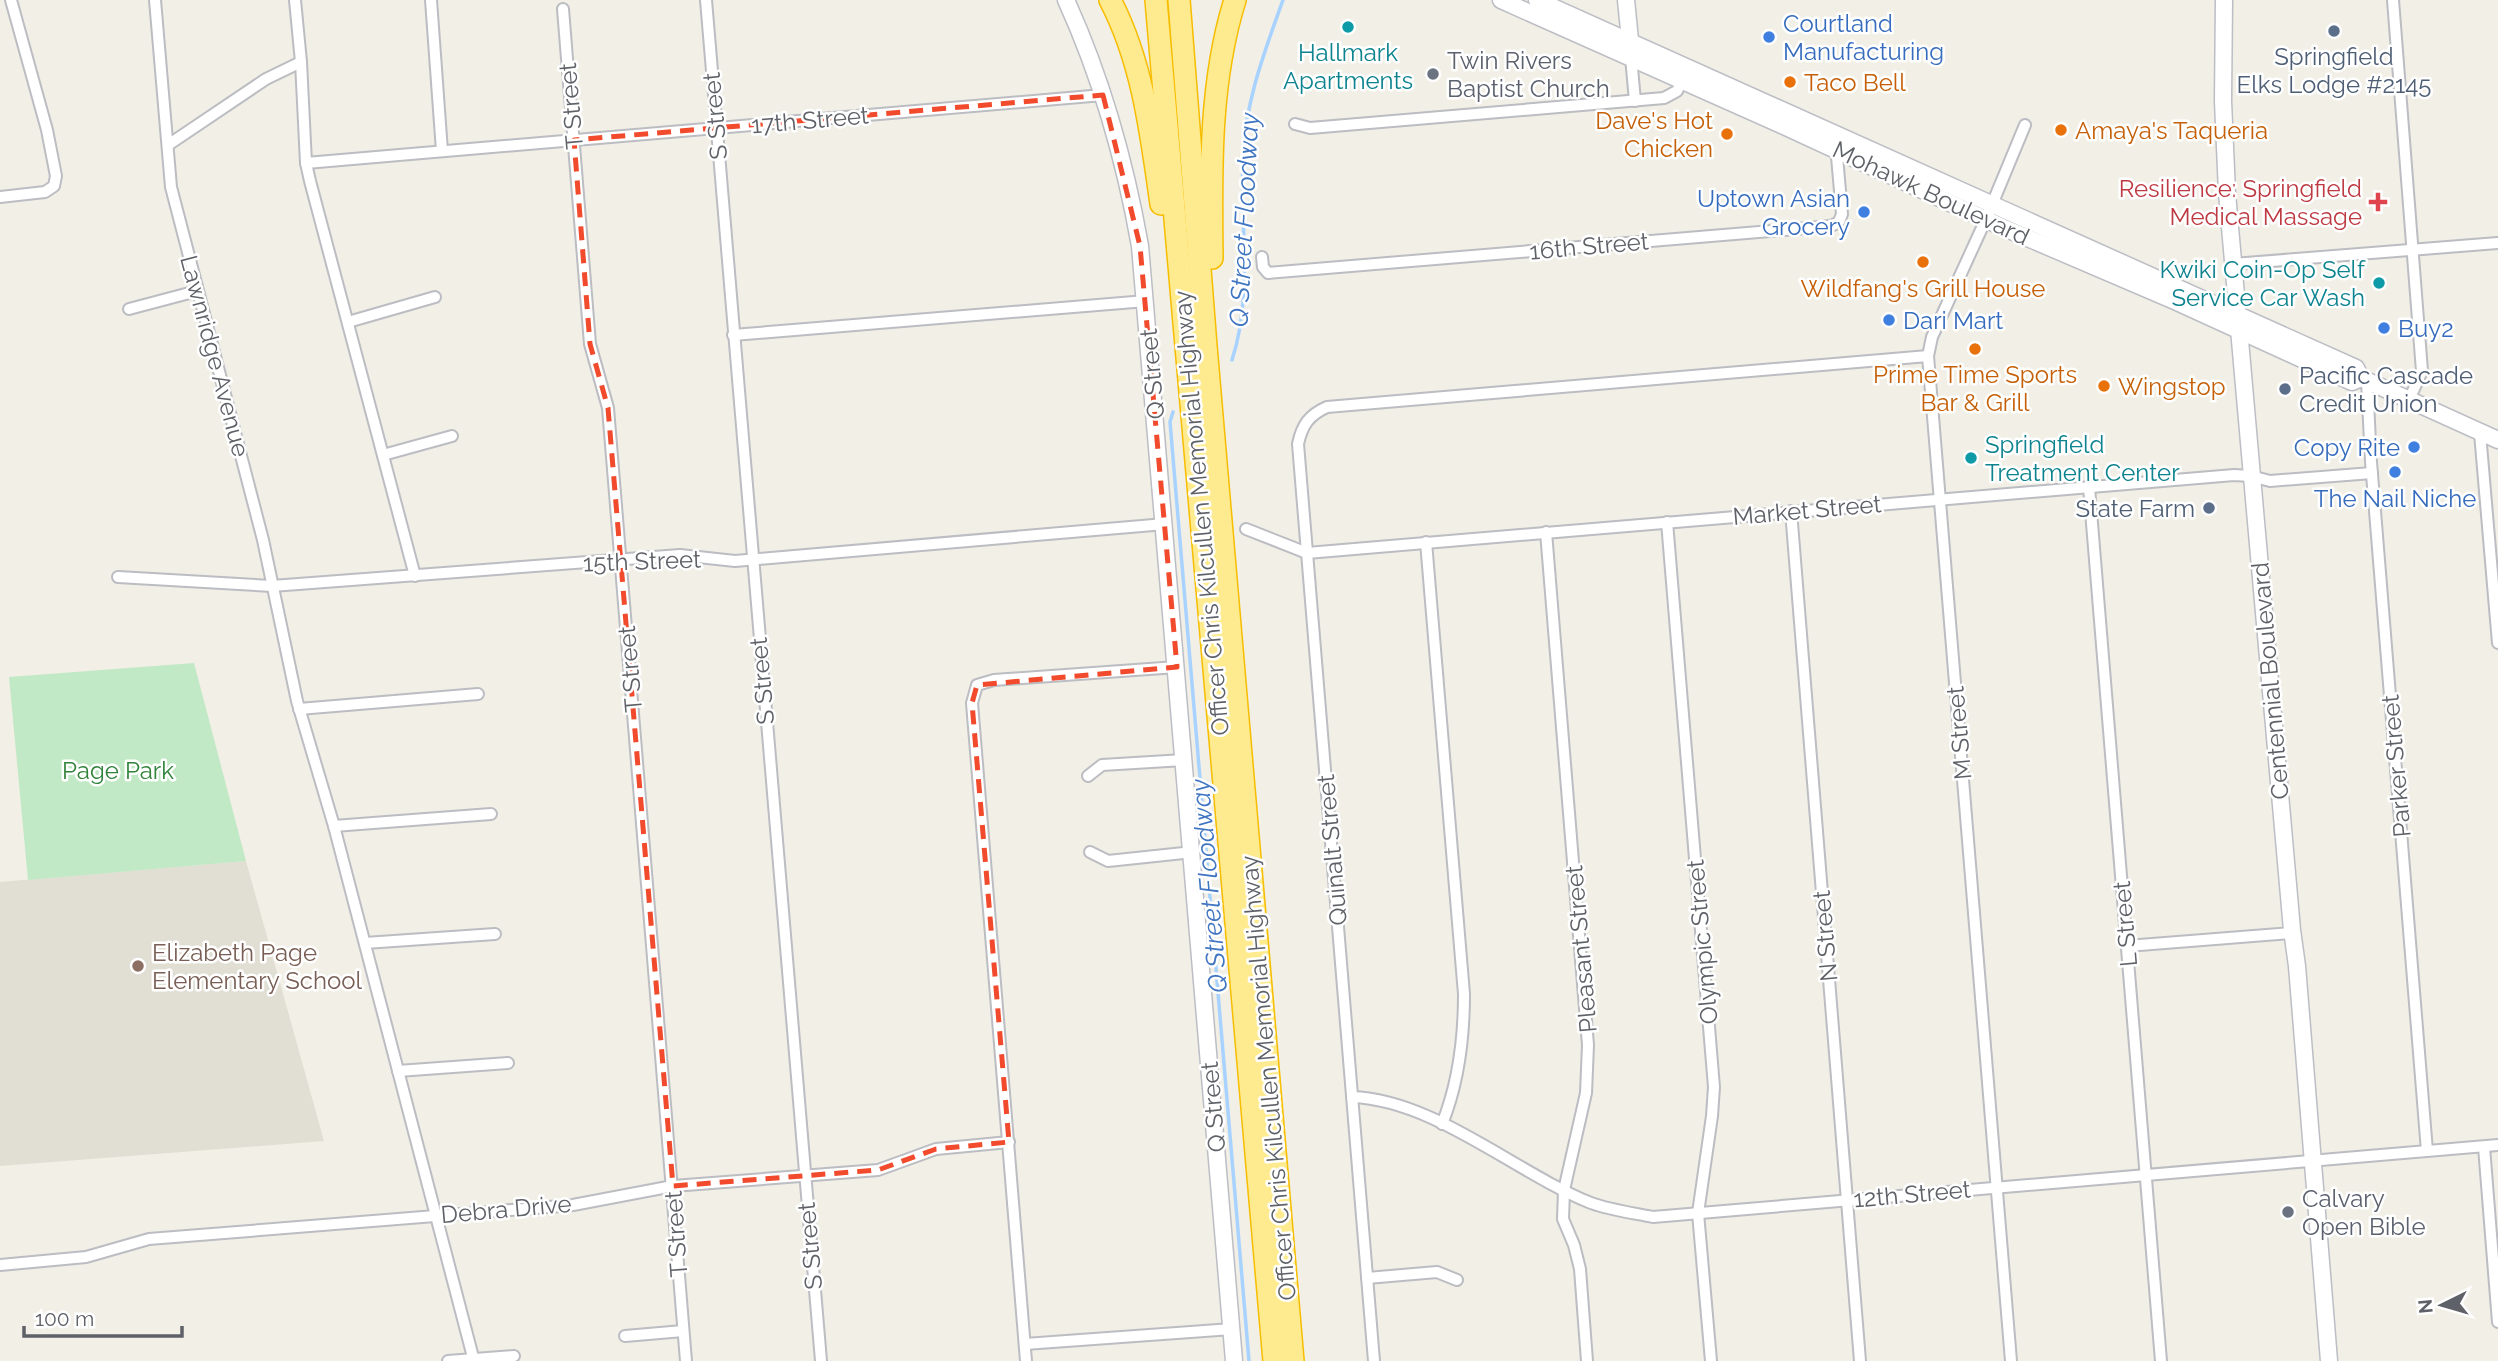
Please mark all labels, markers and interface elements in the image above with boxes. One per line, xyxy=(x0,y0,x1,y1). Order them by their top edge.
place label: Courtland Manufacturing xyxy=(1783,9,1944,66)
marker: Hallmark Apartments xyxy=(1340,19,1356,35)
marker: Springfield Elks Lodge #2145 xyxy=(2326,23,2342,39)
marker: Courtland Manufacturing xyxy=(1761,29,1777,45)
place label: Hallmark Apartments xyxy=(1283,38,1413,95)
place label: Springfield Elks Lodge #2145 xyxy=(2237,42,2431,99)
place label: Twin Rivers Baptist Church xyxy=(1447,46,1610,103)
street label: T Street xyxy=(553,62,589,150)
marker: Twin Rivers Baptist Church xyxy=(1425,66,1441,82)
place label: Taco Bell xyxy=(1804,68,1906,97)
street label: S Street xyxy=(697,71,733,161)
marker: Taco Bell xyxy=(1782,74,1798,90)
street label: 17th Street xyxy=(750,100,870,140)
place label: Dave's Hot Chicken xyxy=(1595,106,1713,163)
water label: Q Street Floodway xyxy=(1223,111,1265,328)
place label: Amaya's Taqueria xyxy=(2075,116,2268,145)
marker: Amaya's Taqueria xyxy=(2053,122,2069,138)
marker: Dave's Hot Chicken xyxy=(1719,126,1735,142)
street label: Mohawk Boulevard xyxy=(1828,135,2034,251)
place label: Resilience: Springfield Medical Massage xyxy=(2119,174,2362,231)
place label: Uptown Asian Grocery xyxy=(1697,184,1850,241)
marker: Resilience: Springfield Medical Massage xyxy=(2368,192,2388,212)
marker: Uptown Asian Grocery xyxy=(1856,204,1872,220)
street label: 16th Street xyxy=(1528,226,1650,266)
street label: Lawnridge Avenue xyxy=(174,252,256,460)
marker: Wildfang's Grill House xyxy=(1915,254,1931,270)
place label: Kwiki Coin-Op Self Service Car Wash xyxy=(2160,255,2366,312)
place label: Wildfang's Grill House xyxy=(1801,274,2045,303)
marker: Kwiki Coin-Op Self Service Car Wash xyxy=(2371,275,2387,291)
street label: Officer Chris Kilcullen Memorial Highway xyxy=(1167,289,1235,737)
place label: Dari Mart xyxy=(1903,306,2003,335)
marker: Dari Mart xyxy=(1881,312,1897,328)
place label: Buy2 xyxy=(2398,314,2454,343)
marker: Buy2 xyxy=(2376,320,2392,336)
street label: Q Street xyxy=(1134,328,1170,420)
marker: Prime Time Sports Bar & Grill xyxy=(1967,341,1983,357)
place label: Prime Time Sports Bar & Grill xyxy=(1873,360,2077,417)
place label: Pacific Cascade Credit Union xyxy=(2299,361,2473,418)
place label: Wingstop xyxy=(2118,372,2226,401)
marker: Wingstop xyxy=(2096,378,2112,394)
marker: Pacific Cascade Credit Union xyxy=(2277,381,2293,397)
place label: Springfield Treatment Center xyxy=(1985,430,2180,487)
place label: Copy Rite xyxy=(2294,433,2400,462)
marker: Copy Rite xyxy=(2406,439,2422,455)
marker: Springfield Treatment Center xyxy=(1963,450,1979,466)
marker: The Nail Niche xyxy=(2387,464,2403,480)
place label: The Nail Niche xyxy=(2314,484,2476,513)
street label: Market Street xyxy=(1731,489,1883,531)
place label: State Farm xyxy=(2075,494,2195,523)
marker: State Farm xyxy=(2201,500,2217,516)
street label: 15th Street xyxy=(583,544,701,578)
street label: Centennial Boulevard xyxy=(2245,561,2295,801)
street label: T Street xyxy=(612,625,648,713)
street label: S Street xyxy=(744,636,780,726)
street label: M Street xyxy=(1940,685,1978,781)
street label: Parker Street xyxy=(2375,694,2417,838)
park label: Page Park xyxy=(62,756,174,785)
street label: Quinalt Street xyxy=(1311,773,1353,927)
water label: Q Street Floodway xyxy=(1185,777,1233,994)
street label: Officer Chris Kilcullen Memorial Highway xyxy=(1234,854,1302,1302)
street label: Olympic Street xyxy=(1680,859,1724,1025)
street label: Pleasant Street xyxy=(1559,864,1603,1034)
street label: L Street xyxy=(2107,880,2143,968)
street label: N Street xyxy=(1807,889,1843,983)
place label: Elizabeth Page Elementary School xyxy=(152,938,363,995)
marker: Elizabeth Page Elementary School xyxy=(130,958,146,974)
street label: Q Street xyxy=(1195,1061,1231,1153)
street label: 12th Street xyxy=(1852,1174,1972,1214)
place label: Calvary Open Bible xyxy=(2302,1184,2426,1241)
street label: Debra Drive xyxy=(440,1189,572,1229)
street label: T Street xyxy=(659,1190,693,1278)
street label: S Street xyxy=(792,1201,828,1291)
marker: Calvary Open Bible xyxy=(2280,1204,2296,1220)
north arrow xyxy=(2407,1270,2477,1340)
scale bar xyxy=(24,1294,182,1338)
text: N xyxy=(2413,1298,2437,1315)
text: 100 m xyxy=(35,1306,94,1331)

